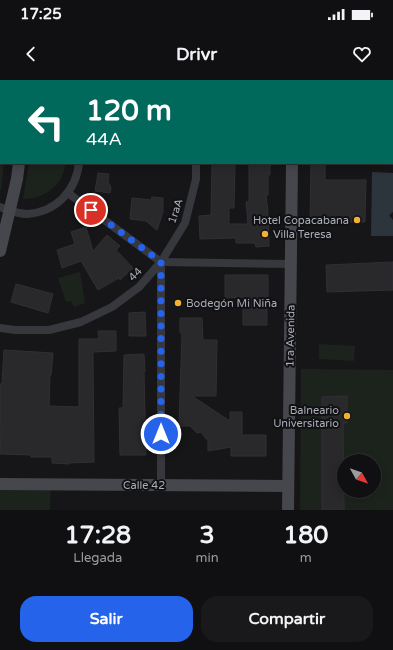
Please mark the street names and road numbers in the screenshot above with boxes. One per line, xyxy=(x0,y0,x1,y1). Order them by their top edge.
street label: 1raA xyxy=(165,197,186,225)
street label: 44 xyxy=(126,265,145,284)
street label: 1ra Avenida xyxy=(283,305,298,367)
street label: Calle 42 xyxy=(123,479,165,492)

